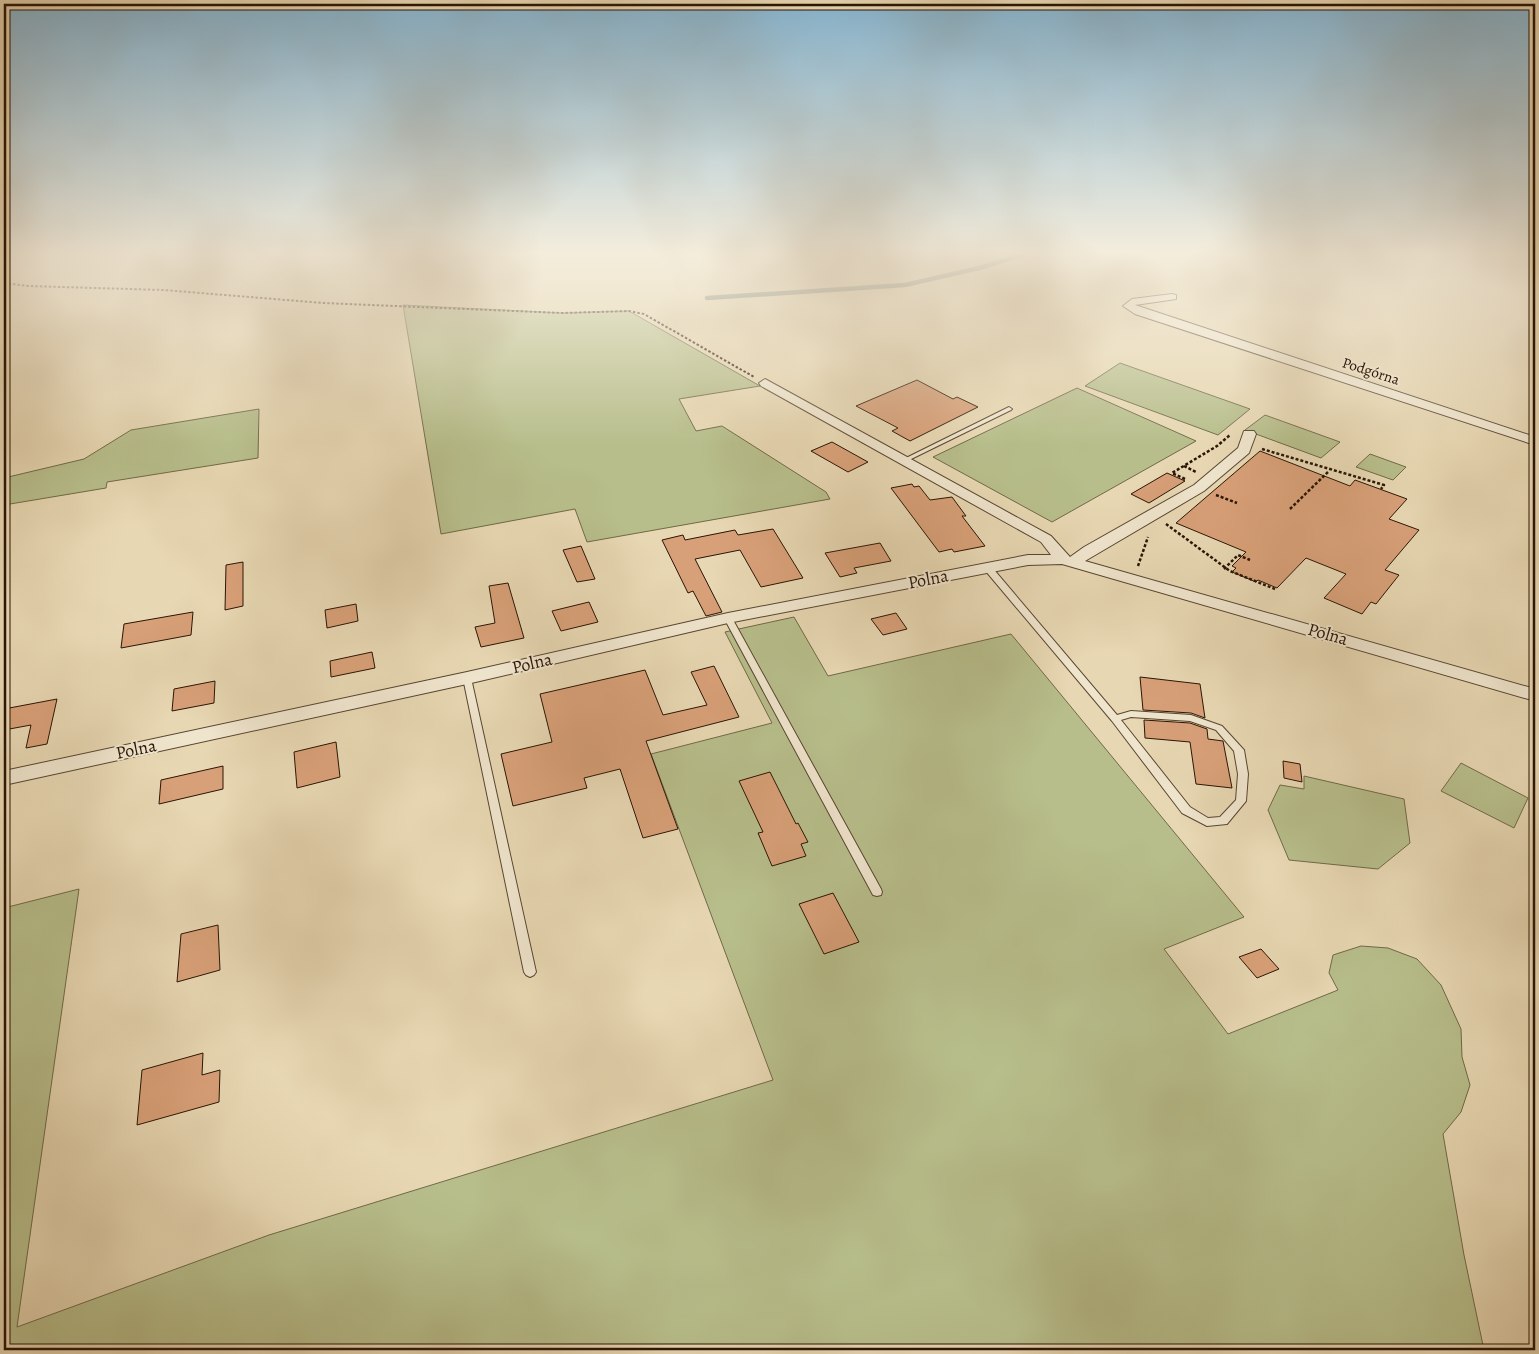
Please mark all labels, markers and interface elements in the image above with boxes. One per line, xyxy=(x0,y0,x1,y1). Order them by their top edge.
street label: Podgórna xyxy=(1340,352,1402,390)
street label: Polna xyxy=(906,563,951,595)
street label: Polna xyxy=(1305,617,1351,651)
street label: Polna xyxy=(509,647,555,679)
street label: Polna xyxy=(114,733,159,765)

